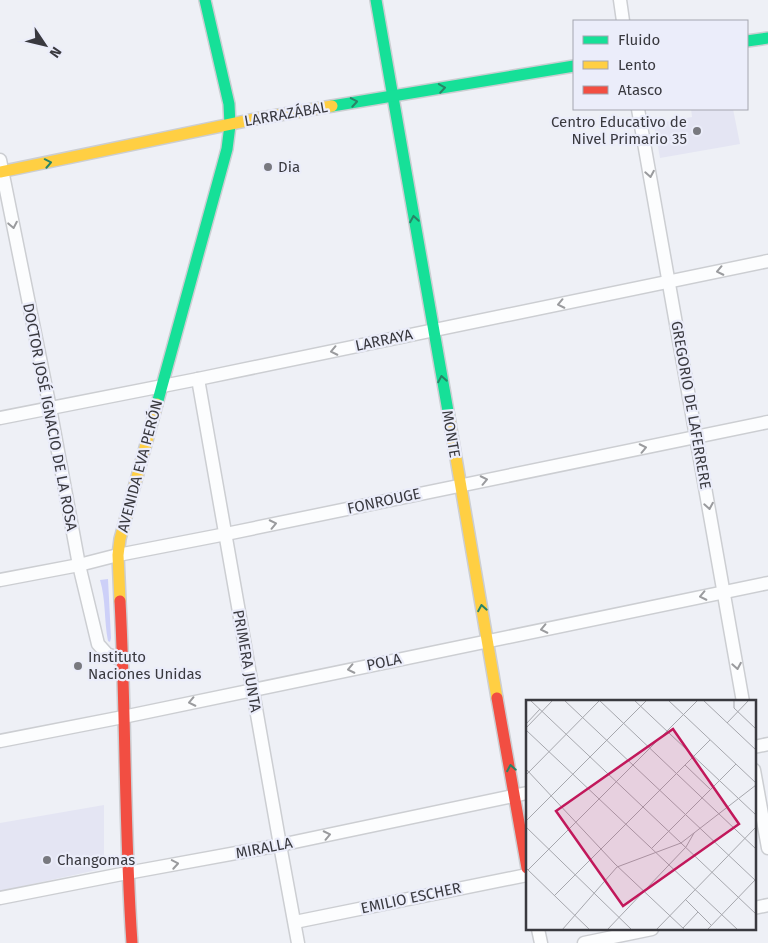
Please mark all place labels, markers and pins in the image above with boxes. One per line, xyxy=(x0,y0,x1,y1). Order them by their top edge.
place label: Centro Educativo de Nivel Primario 35 xyxy=(551,113,687,148)
marker: Centro Educativo de Nivel Primario 35 xyxy=(691,125,703,137)
place label: Dia xyxy=(278,158,300,176)
marker: Dia xyxy=(262,161,274,173)
place label: Instituto Naciones Unidas xyxy=(88,648,201,683)
marker: Instituto Naciones Unidas xyxy=(72,660,84,672)
place label: Changomas xyxy=(57,851,135,869)
marker: Changomas xyxy=(41,854,53,866)

